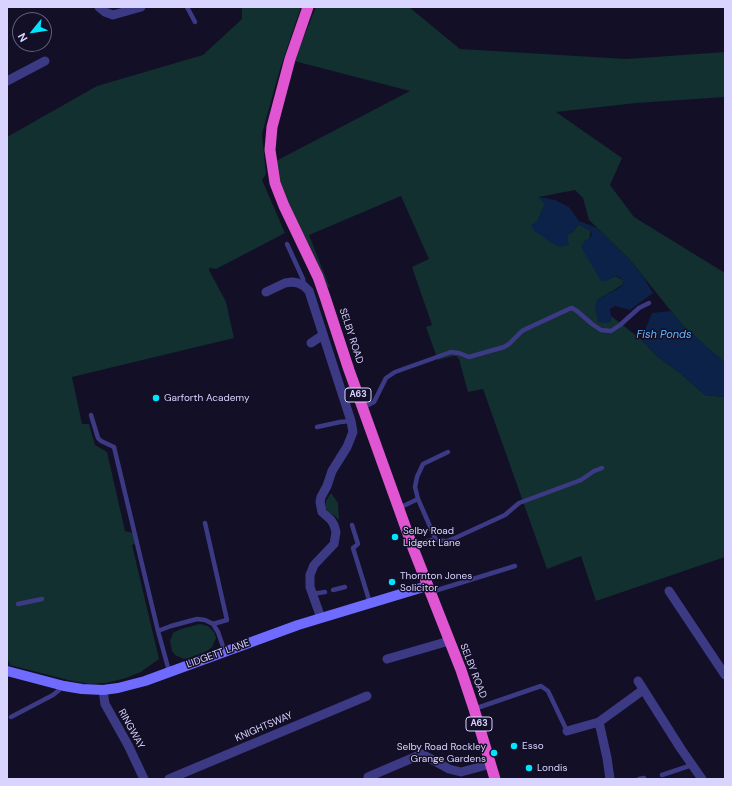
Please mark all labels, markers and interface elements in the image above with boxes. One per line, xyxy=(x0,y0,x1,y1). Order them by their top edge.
north arrow xyxy=(12,12,52,52)
text: N xyxy=(14,31,31,44)
street label: SELBY ROAD xyxy=(336,307,366,365)
water label: Fish Ponds xyxy=(637,328,691,342)
road number: A63 xyxy=(345,388,371,402)
place label: Garforth Academy xyxy=(164,392,250,404)
marker: Garforth Academy xyxy=(151,393,161,403)
place label: Selby Road Lidgett Lane xyxy=(403,525,460,548)
marker: Selby Road Lidgett Lane xyxy=(390,532,400,542)
place label: Thornton Jones Solicitor xyxy=(400,570,472,594)
marker: Thornton Jones Solicitor xyxy=(387,577,397,587)
street label: LIDGETT LANE xyxy=(185,637,251,671)
street label: SELBY ROAD xyxy=(457,642,489,700)
street label: RINGWAY xyxy=(115,707,147,751)
street label: KNIGHTSWAY xyxy=(233,710,295,744)
road number: A63 xyxy=(466,717,492,731)
place label: Esso xyxy=(522,740,544,752)
place label: Selby Road Rockley Grange Gardens xyxy=(397,741,486,764)
marker: Esso xyxy=(509,741,519,751)
marker: Selby Road Rockley Grange Gardens xyxy=(489,748,499,758)
place label: Londis xyxy=(537,762,567,774)
marker: Londis xyxy=(524,763,534,773)

